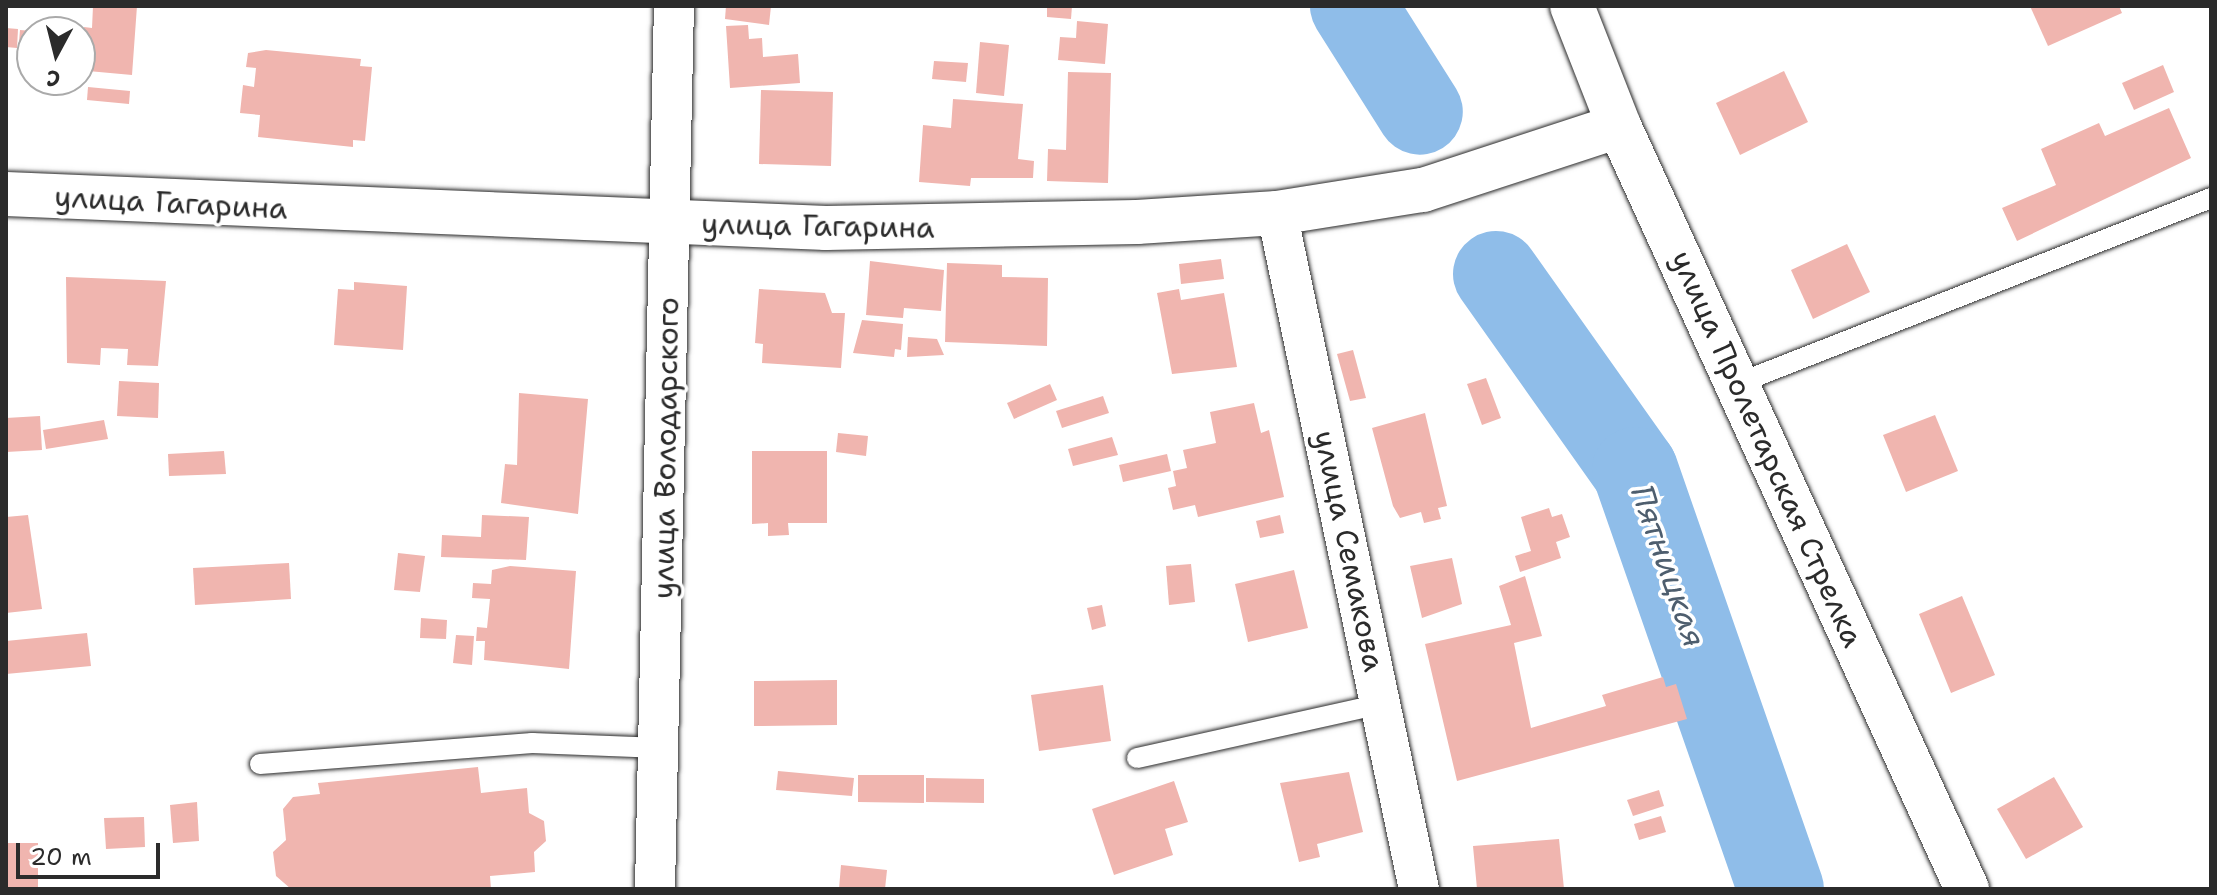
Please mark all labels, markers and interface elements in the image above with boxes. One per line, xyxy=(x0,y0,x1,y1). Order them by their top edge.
north arrow xyxy=(16,16,96,96)
text: С xyxy=(45,63,62,94)
street label: улица Гагарина xyxy=(53,179,289,227)
street label: улица Гагарина xyxy=(701,206,935,246)
street label: улица Пролетарская Стрелка xyxy=(1663,245,1871,653)
street label: улица Володарского xyxy=(645,297,687,599)
street label: улица Семакова xyxy=(1306,427,1392,675)
water label: Пятницкая xyxy=(1622,480,1714,652)
scale bar xyxy=(20,827,164,877)
text: 20 m xyxy=(30,841,92,873)

